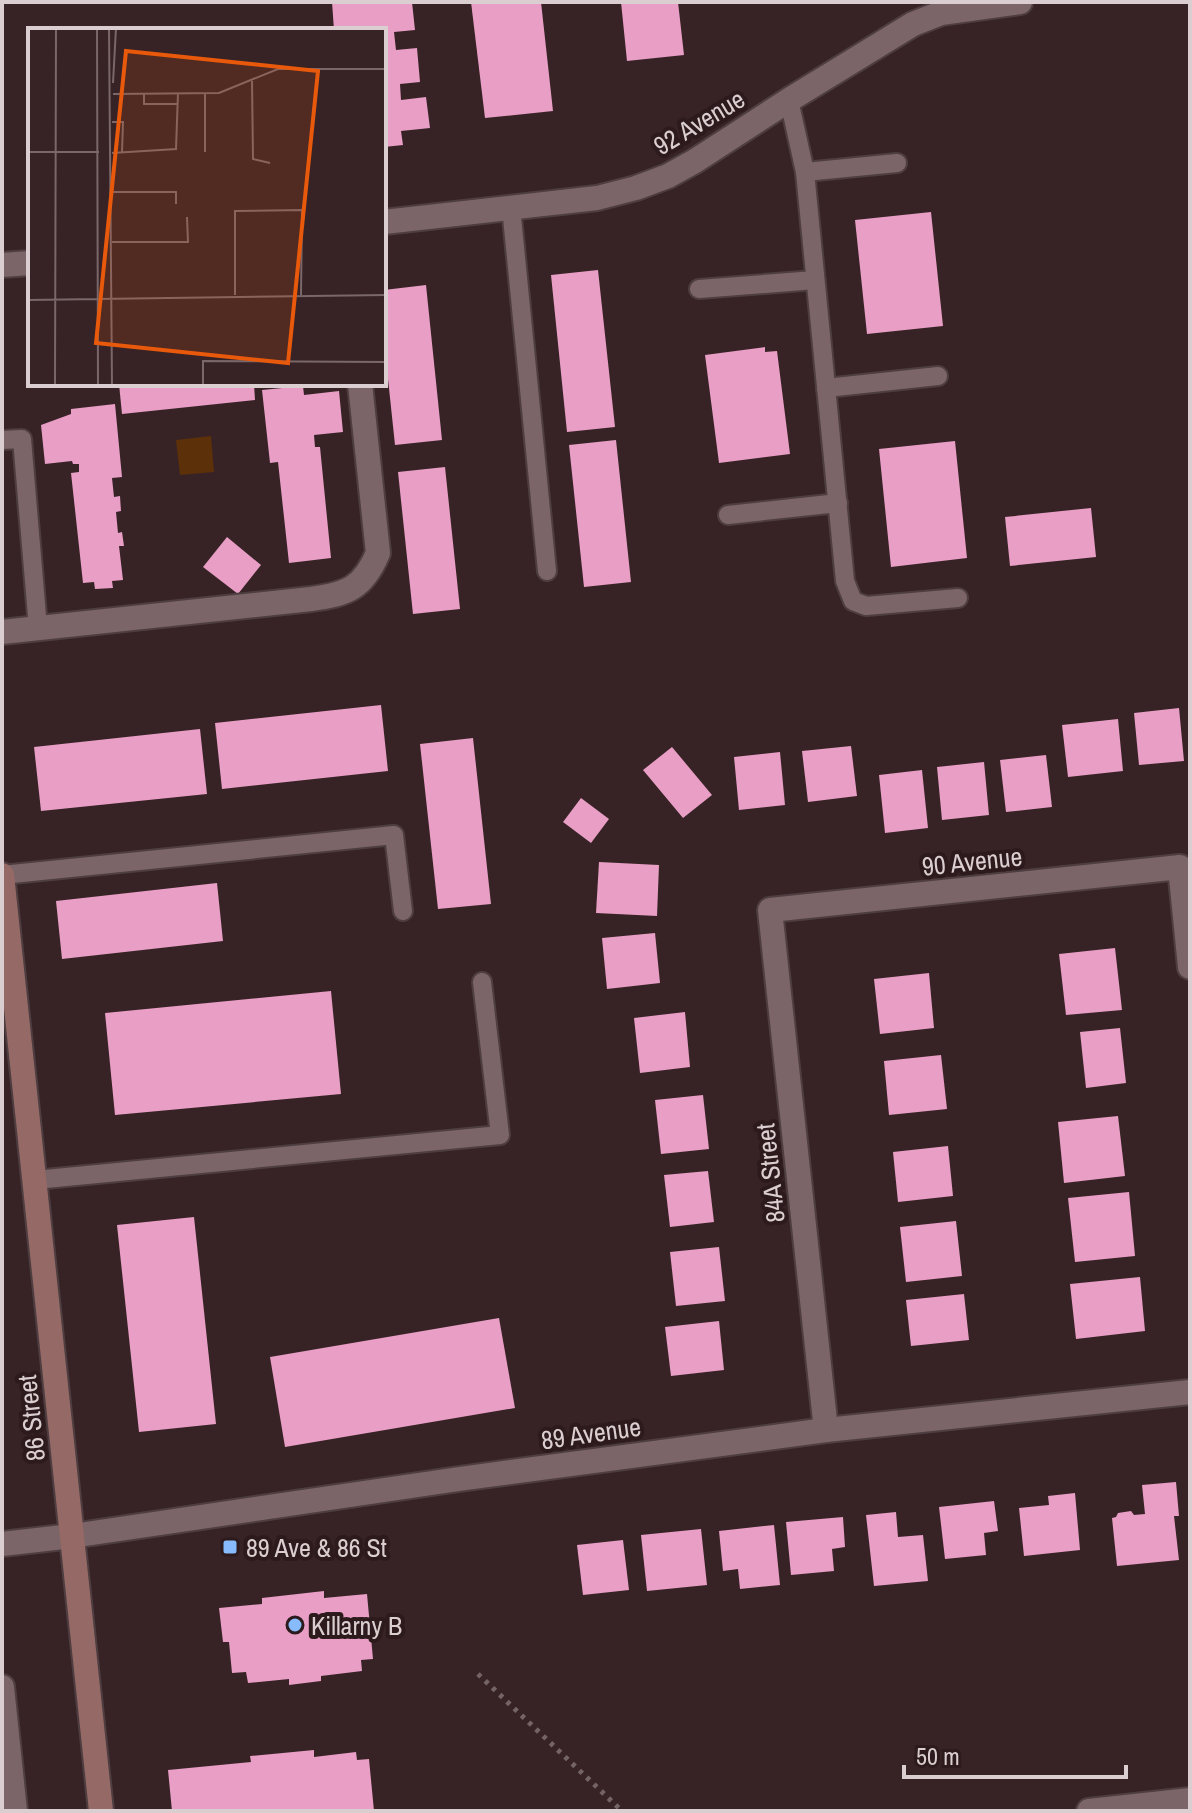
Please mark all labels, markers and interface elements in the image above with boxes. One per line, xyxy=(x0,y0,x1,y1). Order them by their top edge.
inset map xyxy=(28,28,386,386)
street label: 92 Avenue xyxy=(647,81,751,163)
street label: 90 Avenue xyxy=(920,838,1024,884)
street label: 84A Street xyxy=(747,1122,793,1224)
street label: 86 Street xyxy=(9,1373,53,1463)
street label: 89 Avenue xyxy=(539,1409,643,1457)
place label: 89 Ave & 86 St xyxy=(246,1530,387,1565)
marker: 89 Ave & 86 St xyxy=(221,1538,239,1556)
place label: Killarny B xyxy=(311,1608,402,1643)
marker: Killarny B xyxy=(286,1616,304,1634)
scale bar xyxy=(904,1729,1126,1779)
text: 50 m xyxy=(916,1740,960,1772)

